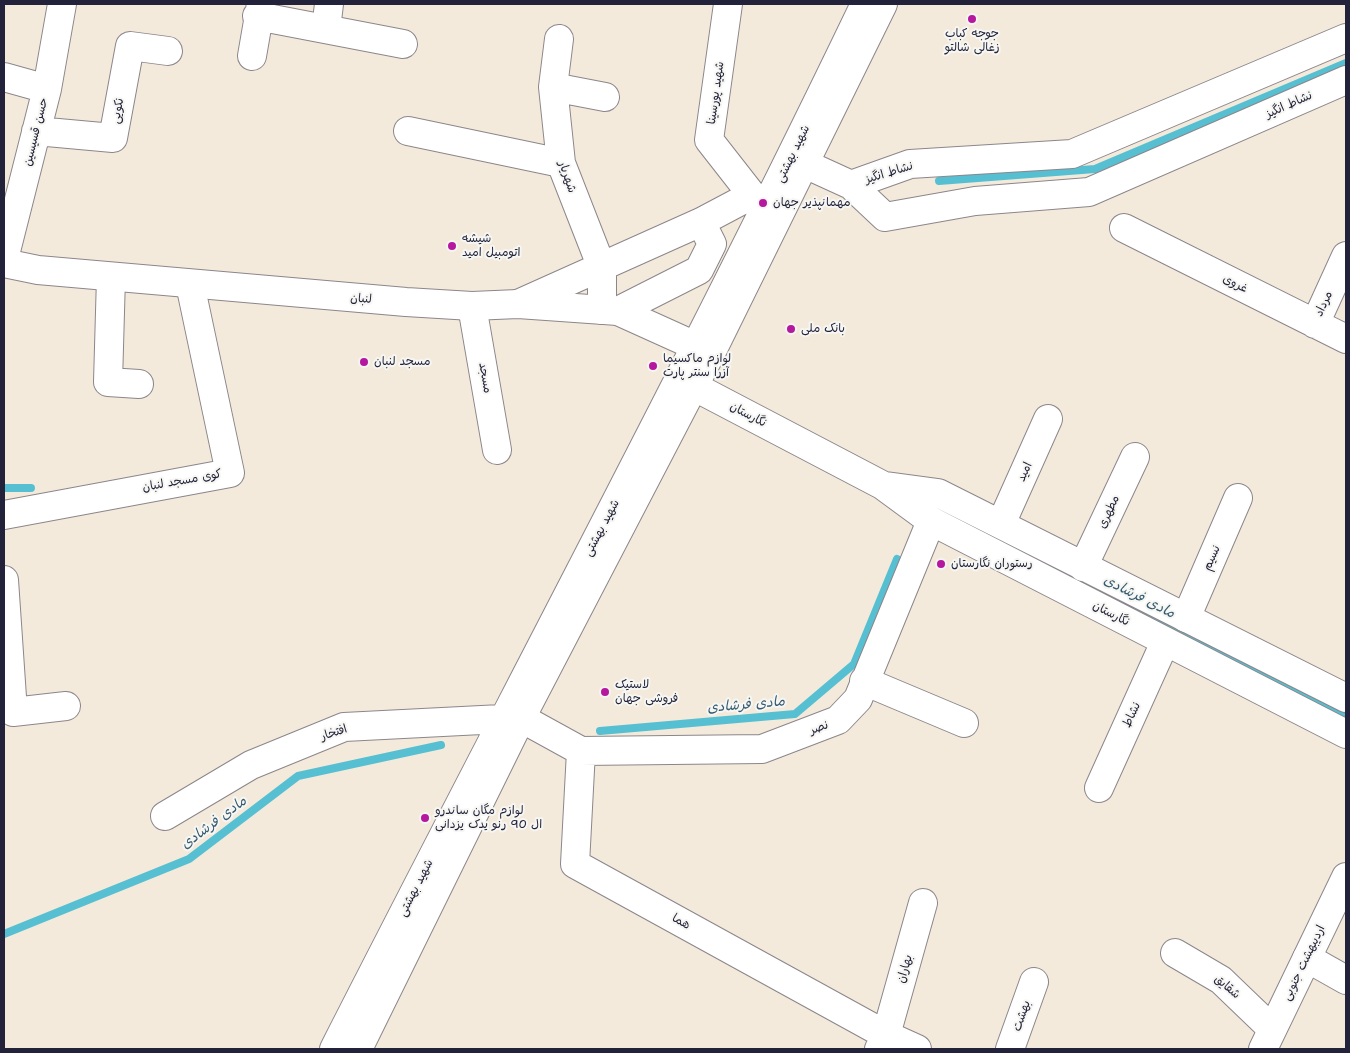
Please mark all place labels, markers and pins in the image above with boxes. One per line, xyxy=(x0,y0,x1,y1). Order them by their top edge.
marker: جوجه کباب زغالی شالتو xyxy=(966,13,978,25)
place label: جوجه کباب زغالی شالتو xyxy=(944,27,1000,55)
place label: مهمانپذیر جهان xyxy=(773,196,851,210)
marker: مهمانپذیر جهان xyxy=(757,197,769,209)
place label: شیشه اتومبیل امید xyxy=(462,232,520,260)
marker: شیشه اتومبیل امید xyxy=(446,240,458,252)
place label: بانک ملی xyxy=(801,322,845,336)
marker: بانک ملی xyxy=(785,323,797,335)
place label: لوازم ماکسیما آزرا سنتر پارت xyxy=(663,352,731,380)
place label: مسجد لنبان xyxy=(374,355,430,369)
marker: مسجد لنبان xyxy=(358,356,370,368)
marker: لوازم ماکسیما آزرا سنتر پارت xyxy=(647,360,659,372)
place label: رستوران نگارستان xyxy=(951,557,1032,571)
marker: رستوران نگارستان xyxy=(935,558,947,570)
place label: لاستیک فروشی جهان xyxy=(615,678,678,706)
marker: لاستیک فروشی جهان xyxy=(599,686,611,698)
place label: لوازم مگان ساندرو ال 90 رنو یدک یزدانی xyxy=(435,804,542,832)
marker: لوازم مگان ساندرو ال 90 رنو یدک یزدانی xyxy=(419,812,431,824)

